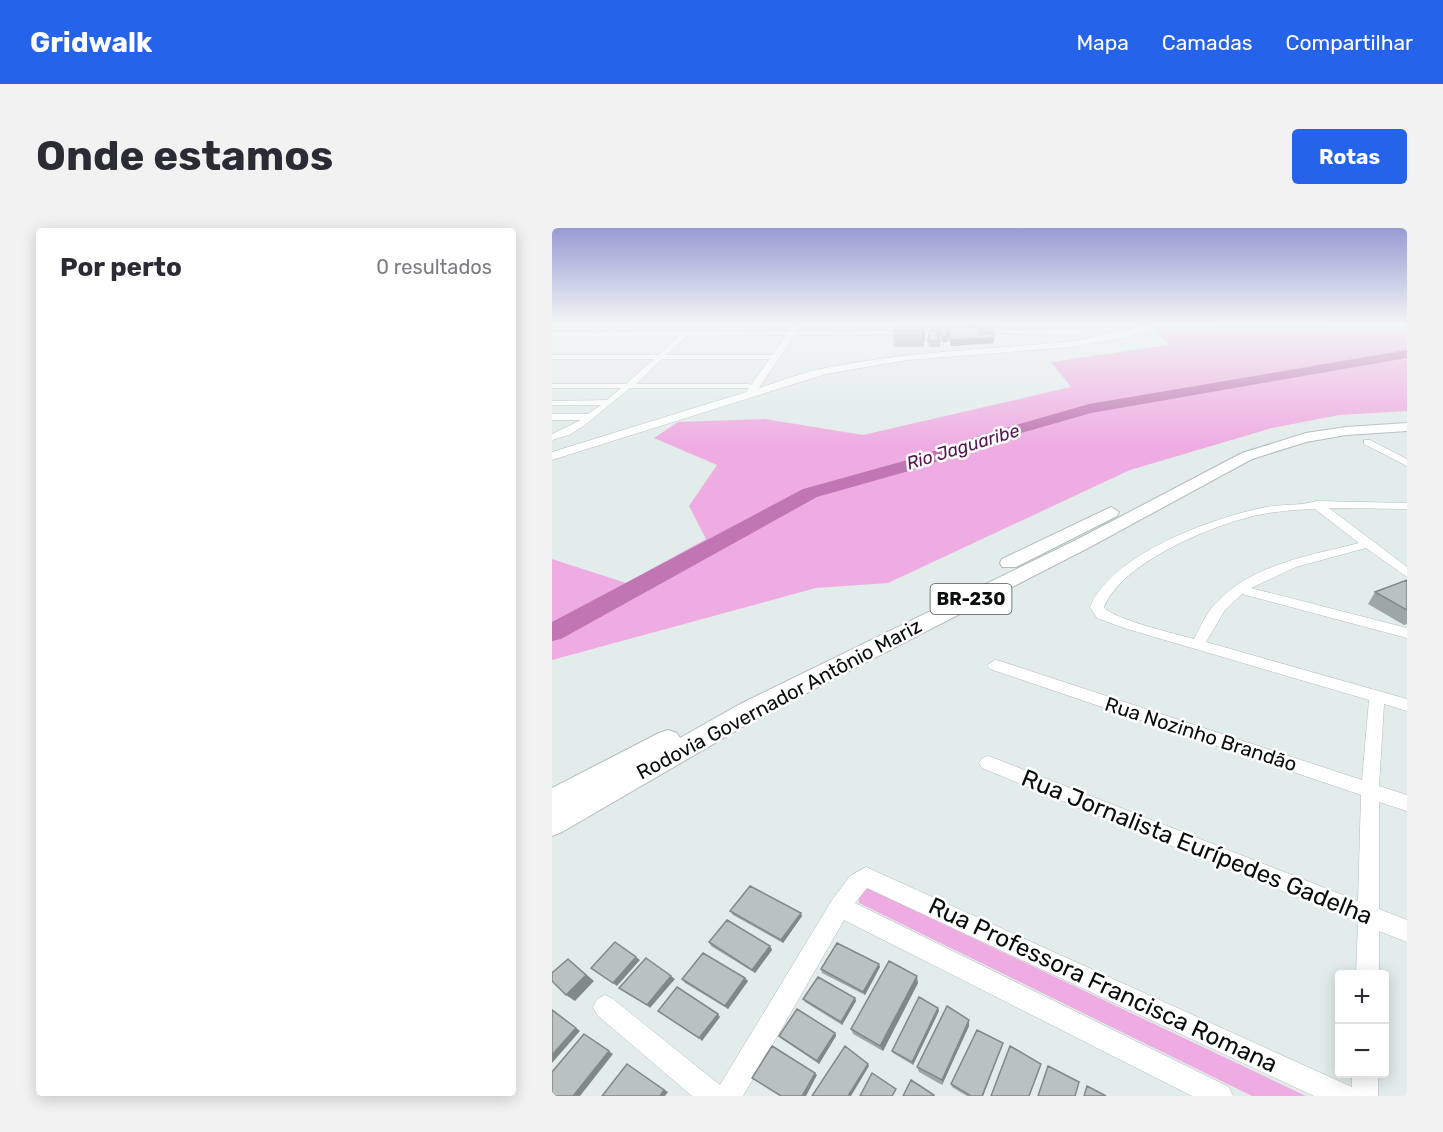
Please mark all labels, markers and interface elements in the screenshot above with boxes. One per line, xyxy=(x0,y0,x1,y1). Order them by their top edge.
text: Gridwalk xyxy=(30,26,152,59)
text: Mapa xyxy=(1076,30,1129,55)
text: Camadas xyxy=(1162,30,1252,55)
text: Compartilhar xyxy=(1285,30,1413,55)
button: Rotas xyxy=(1292,129,1407,184)
text: Onde estamos xyxy=(36,131,333,181)
text: Por perto xyxy=(60,252,182,283)
text: 0 resultados xyxy=(376,255,492,279)
water label: Rio Jaguaribe xyxy=(904,419,1022,475)
road number: BR-230 xyxy=(930,584,1012,614)
street label: Rodovia Governador Antônio Mariz xyxy=(632,613,926,785)
street label: Rua Nozinho Brandão xyxy=(1102,692,1300,776)
street label: Rua Jornalista Eurípedes Gadelha xyxy=(1017,764,1377,930)
street label: Rua Professora Francisca Romana xyxy=(924,892,1282,1078)
map controls xyxy=(1335,970,1389,1078)
button: + xyxy=(1335,970,1389,1024)
button: − xyxy=(1335,1024,1389,1078)

